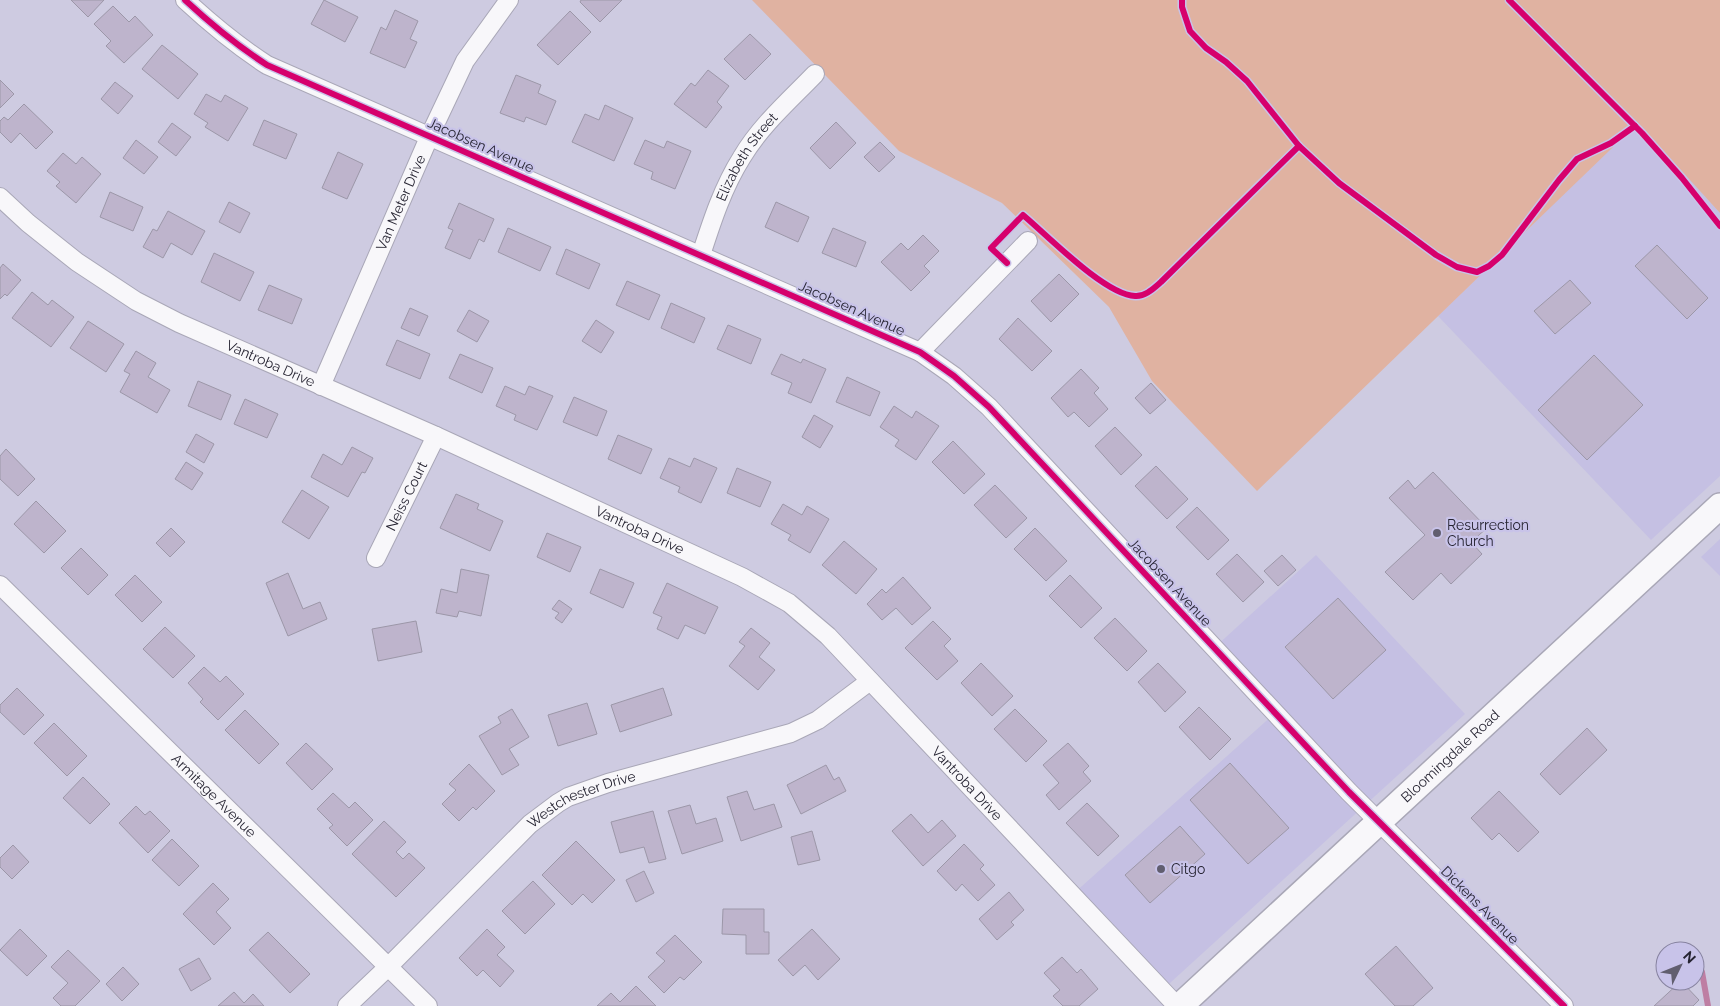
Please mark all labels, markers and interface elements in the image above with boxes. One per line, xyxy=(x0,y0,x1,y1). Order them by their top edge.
street label: Elizabeth Street xyxy=(713,109,781,203)
street label: Jacobsen Avenue xyxy=(426,114,536,176)
street label: Van Meter Drive xyxy=(373,152,428,253)
street label: Jacobsen Avenue xyxy=(797,277,907,339)
street label: Vantroba Drive xyxy=(224,337,318,390)
street label: Neiss Court xyxy=(383,459,430,533)
street label: Vantroba Drive xyxy=(593,503,687,557)
place label: Resurrection Church xyxy=(1447,517,1529,549)
marker: Resurrection Church xyxy=(1431,527,1443,539)
street label: Jacobsen Avenue xyxy=(1125,535,1215,629)
street label: Bloomingdale Road xyxy=(1398,707,1502,805)
street label: Vantroba Drive xyxy=(928,743,1006,824)
street label: Armitage Avenue xyxy=(168,750,259,840)
street label: Westchester Drive xyxy=(524,768,637,831)
place label: Citgo xyxy=(1171,861,1205,877)
marker: Citgo xyxy=(1155,863,1167,875)
street label: Dickens Avenue xyxy=(1438,863,1522,947)
north arrow xyxy=(1655,941,1705,991)
text: N xyxy=(1680,948,1699,966)

